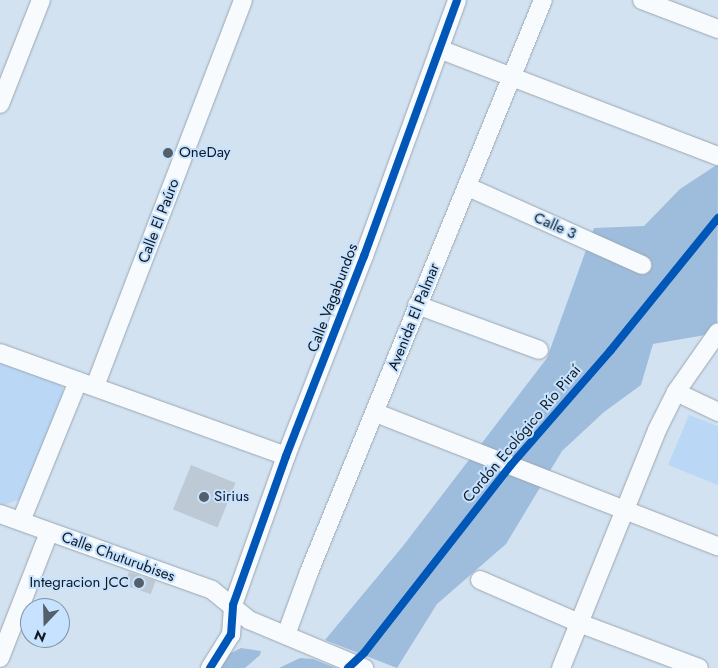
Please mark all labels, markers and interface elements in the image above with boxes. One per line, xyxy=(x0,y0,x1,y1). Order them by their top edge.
place label: OneDay xyxy=(179,144,230,162)
marker: OneDay xyxy=(161,146,175,160)
street label: Calle El Paúro xyxy=(135,176,183,266)
street label: Calle 3 xyxy=(531,209,579,243)
street label: Calle Vagabundos xyxy=(304,241,362,355)
street label: Avenida El Palmar xyxy=(384,261,444,373)
street label: Cordón Ecológico Río Piraí xyxy=(459,362,585,506)
place label: Sirius xyxy=(214,488,249,506)
marker: Sirius xyxy=(198,491,210,503)
street label: Calle Chuturubises xyxy=(59,528,177,586)
place label: Integracion JCC xyxy=(29,574,129,592)
marker: Integracion JCC xyxy=(133,577,145,589)
north arrow xyxy=(20,598,70,648)
text: N xyxy=(31,625,49,647)

